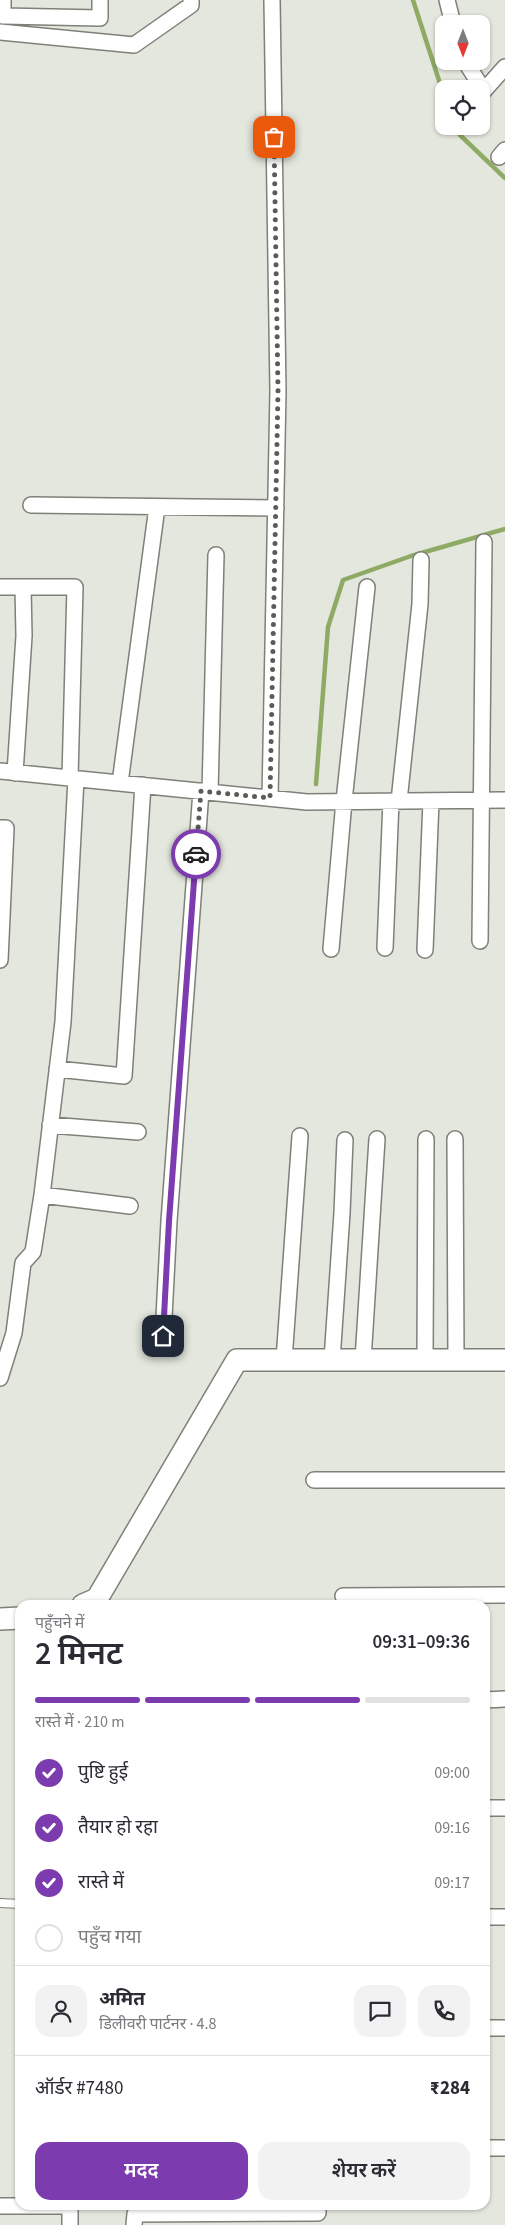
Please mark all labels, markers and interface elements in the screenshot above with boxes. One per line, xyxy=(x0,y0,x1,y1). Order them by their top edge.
north arrow xyxy=(435,15,490,70)
map controls xyxy=(435,15,490,135)
button: locate xyxy=(435,80,490,135)
pin xyxy=(253,116,295,158)
icon: bag xyxy=(260,123,288,151)
courier xyxy=(171,829,221,879)
icon: car xyxy=(182,840,210,868)
pin xyxy=(142,1315,184,1357)
icon: home xyxy=(149,1322,177,1350)
text: पहुँचने में xyxy=(35,1612,84,1634)
text: 09:31–09:36 xyxy=(372,1629,470,1656)
text: 2 मिनट xyxy=(35,1631,123,1677)
text: रास्ते में · 210 m xyxy=(35,1711,125,1733)
icon: check xyxy=(35,1759,63,1787)
text: पुष्टि हुई xyxy=(78,1759,128,1786)
text: 09:00 xyxy=(434,1762,470,1784)
icon: check xyxy=(35,1814,63,1842)
text: तैयार हो रहा xyxy=(78,1814,158,1841)
text: 09:16 xyxy=(434,1817,470,1839)
icon: check xyxy=(35,1869,63,1897)
text: रास्ते में xyxy=(78,1869,124,1896)
text: 09:17 xyxy=(434,1872,470,1894)
text: पहुँच गया xyxy=(78,1924,141,1951)
button: person xyxy=(35,1985,87,2037)
button: chat xyxy=(354,1985,406,2037)
button: phone xyxy=(418,1985,470,2037)
text: अमित xyxy=(99,1986,145,2013)
text: डिलीवरी पार्टनर · 4.8 xyxy=(99,2013,216,2035)
text: ऑर्डर #7480 xyxy=(35,2075,123,2102)
text: ₹284 xyxy=(430,2075,470,2102)
button: मदद xyxy=(35,2142,248,2200)
button: शेयर करें xyxy=(258,2142,470,2200)

